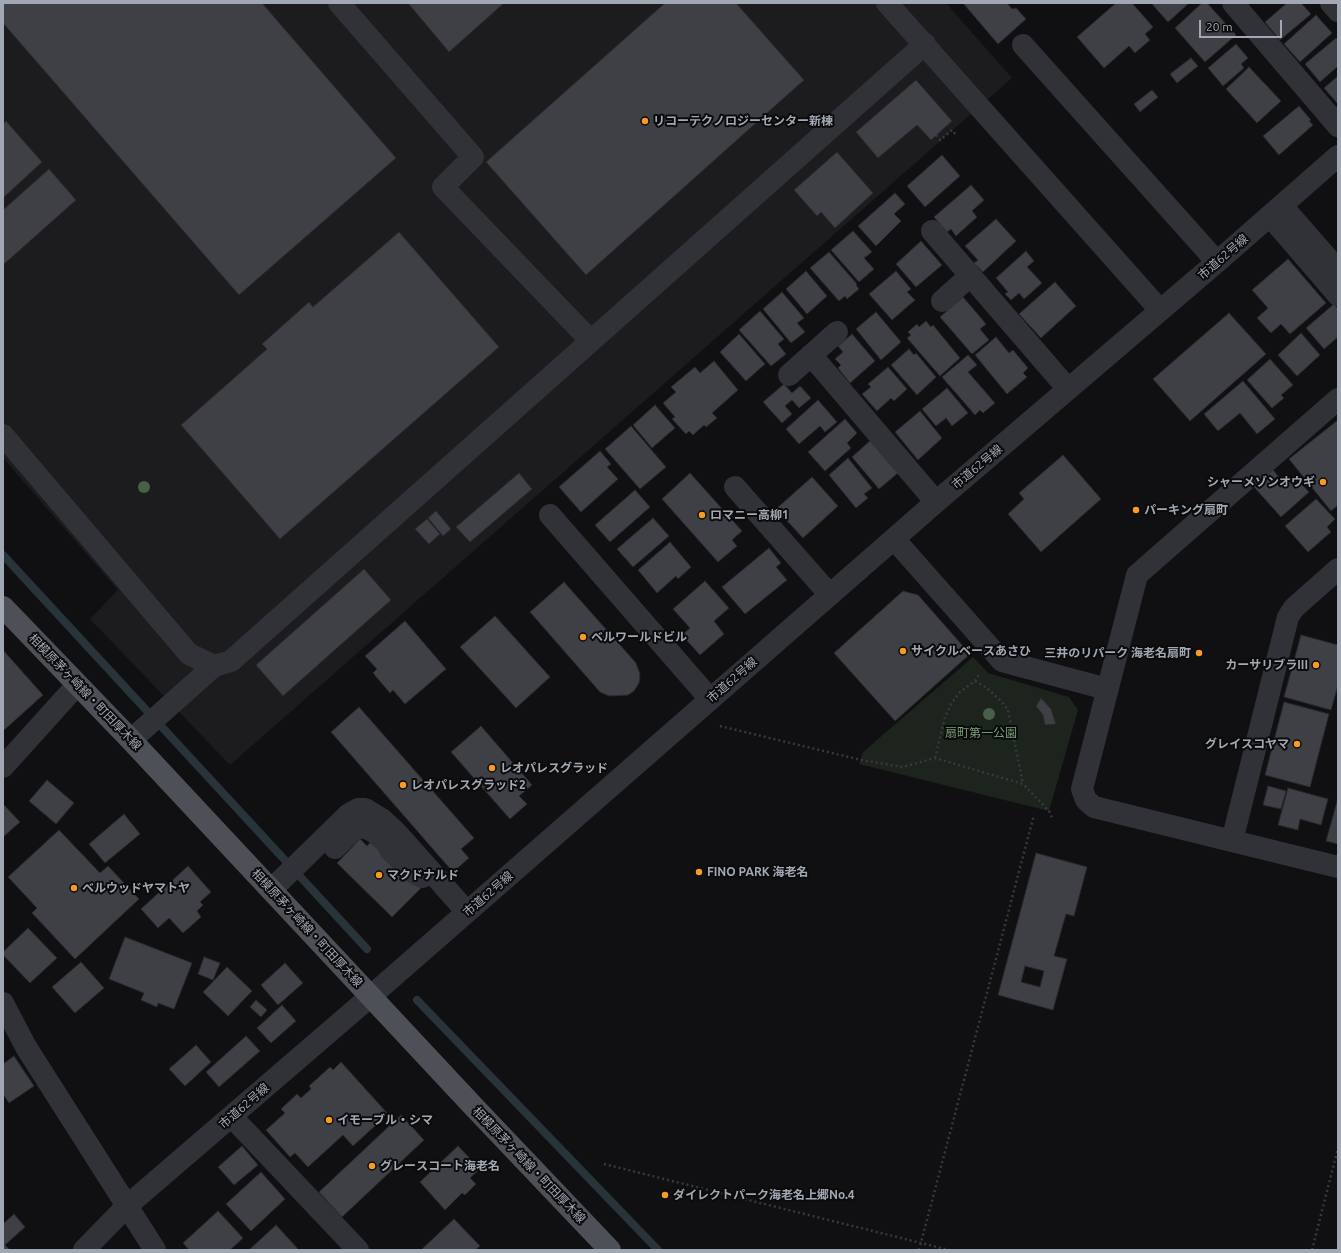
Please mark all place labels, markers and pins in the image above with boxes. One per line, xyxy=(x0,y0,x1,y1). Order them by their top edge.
place label: リコーテクノロジーセンター新棟 xyxy=(653,114,833,128)
marker: リコーテクノロジーセンター新棟 xyxy=(640,116,650,126)
place label: シャーメゾンオウギ xyxy=(1207,475,1315,489)
marker: シャーメゾンオウギ xyxy=(1318,477,1328,487)
place label: パーキング扇町 xyxy=(1144,503,1228,517)
marker: パーキング扇町 xyxy=(1131,505,1141,515)
place label: ロマニー高柳1 xyxy=(710,508,789,522)
marker: ロマニー高柳1 xyxy=(697,510,707,520)
place label: ベルワールドビル xyxy=(591,630,687,644)
marker: ベルワールドビル xyxy=(578,632,588,642)
place label: サイクルベースあさひ xyxy=(911,644,1031,658)
marker: サイクルベースあさひ xyxy=(898,646,908,656)
place label: 三井のリパーク 海老名扇町 xyxy=(1044,646,1191,660)
marker: 三井のリパーク 海老名扇町 xyxy=(1194,648,1204,658)
place label: カーサリブラIII xyxy=(1225,658,1308,672)
marker: カーサリブラIII xyxy=(1311,660,1321,670)
place label: グレイスコヤマ xyxy=(1205,737,1289,751)
marker: グレイスコヤマ xyxy=(1292,739,1302,749)
place label: レオパレスグラッド xyxy=(500,761,608,775)
marker: レオパレスグラッド xyxy=(487,763,497,773)
place label: レオパレスグラッド2 xyxy=(411,778,526,792)
marker: レオパレスグラッド2 xyxy=(398,780,408,790)
place label: FINO PARK 海老名 xyxy=(707,865,809,879)
marker: FINO PARK 海老名 xyxy=(694,867,704,877)
place label: マクドナルド xyxy=(387,868,459,882)
marker: マクドナルド xyxy=(374,870,384,880)
place label: ベルウッドヤマトヤ xyxy=(82,881,190,895)
marker: ベルウッドヤマトヤ xyxy=(69,883,79,893)
place label: イモーブル・シマ xyxy=(337,1113,433,1127)
marker: イモーブル・シマ xyxy=(324,1115,334,1125)
place label: グレースコート海老名 xyxy=(380,1159,500,1173)
marker: グレースコート海老名 xyxy=(367,1161,377,1171)
place label: ダイレクトパーク海老名上郷No.4 xyxy=(673,1188,855,1202)
marker: ダイレクトパーク海老名上郷No.4 xyxy=(660,1190,670,1200)

